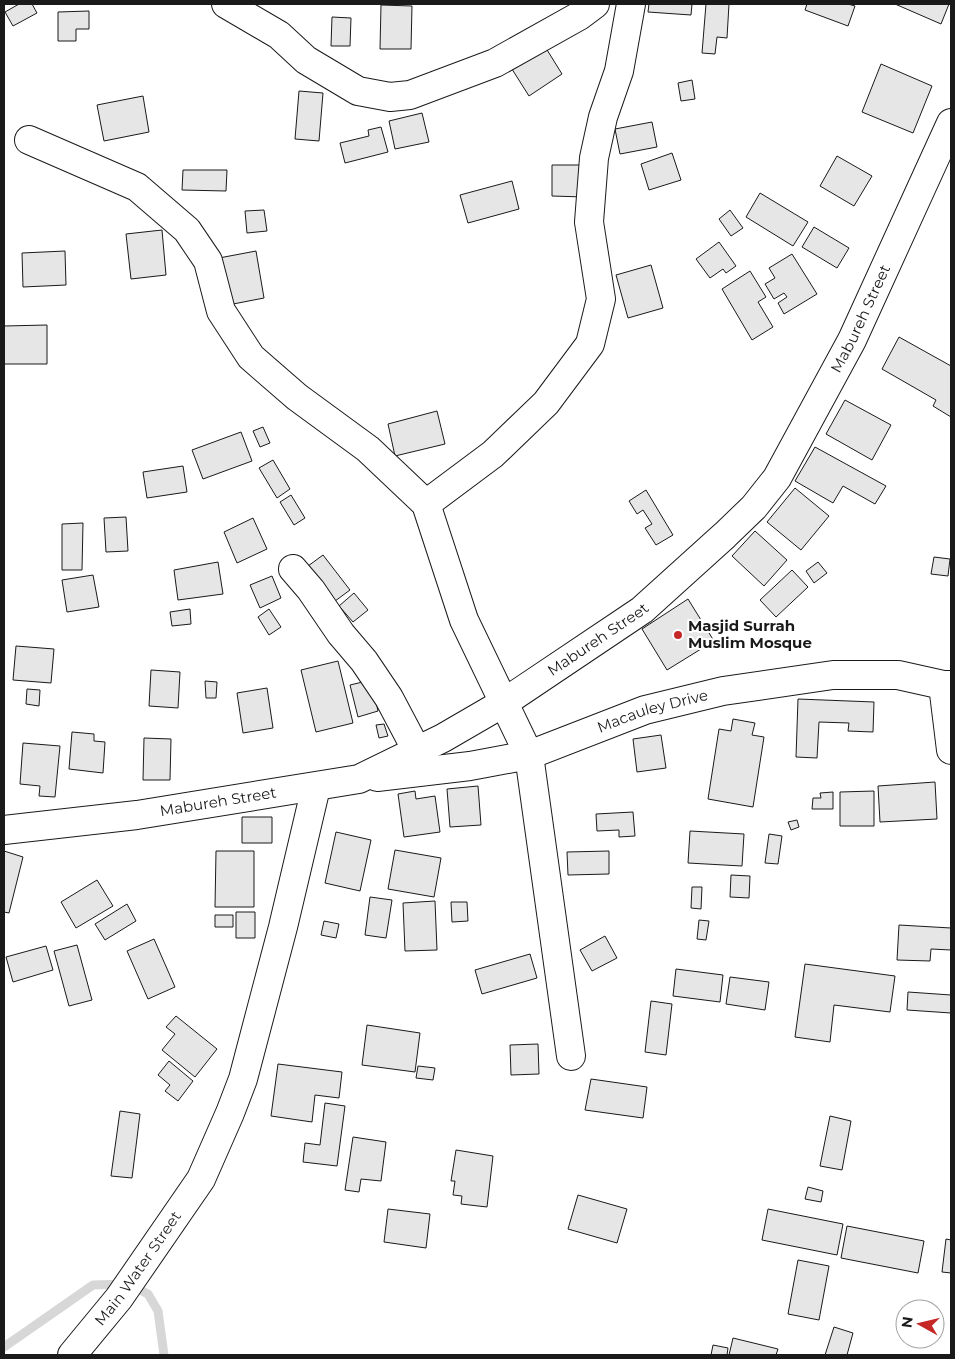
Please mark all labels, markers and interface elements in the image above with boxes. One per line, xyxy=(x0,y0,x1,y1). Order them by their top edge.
street label: Mabureh Street xyxy=(826,262,894,376)
street label: Mabureh Street xyxy=(544,599,652,680)
place label: Masjid Surrah Muslim Mosque xyxy=(688,616,812,652)
marker: Masjid Surrah Muslim Mosque xyxy=(672,629,684,641)
street label: Macauley Drive xyxy=(594,685,710,737)
street label: Mabureh Street xyxy=(158,783,278,820)
street label: Main Water Street xyxy=(90,1207,185,1329)
north arrow xyxy=(895,1299,945,1349)
text: N xyxy=(897,1315,917,1329)

